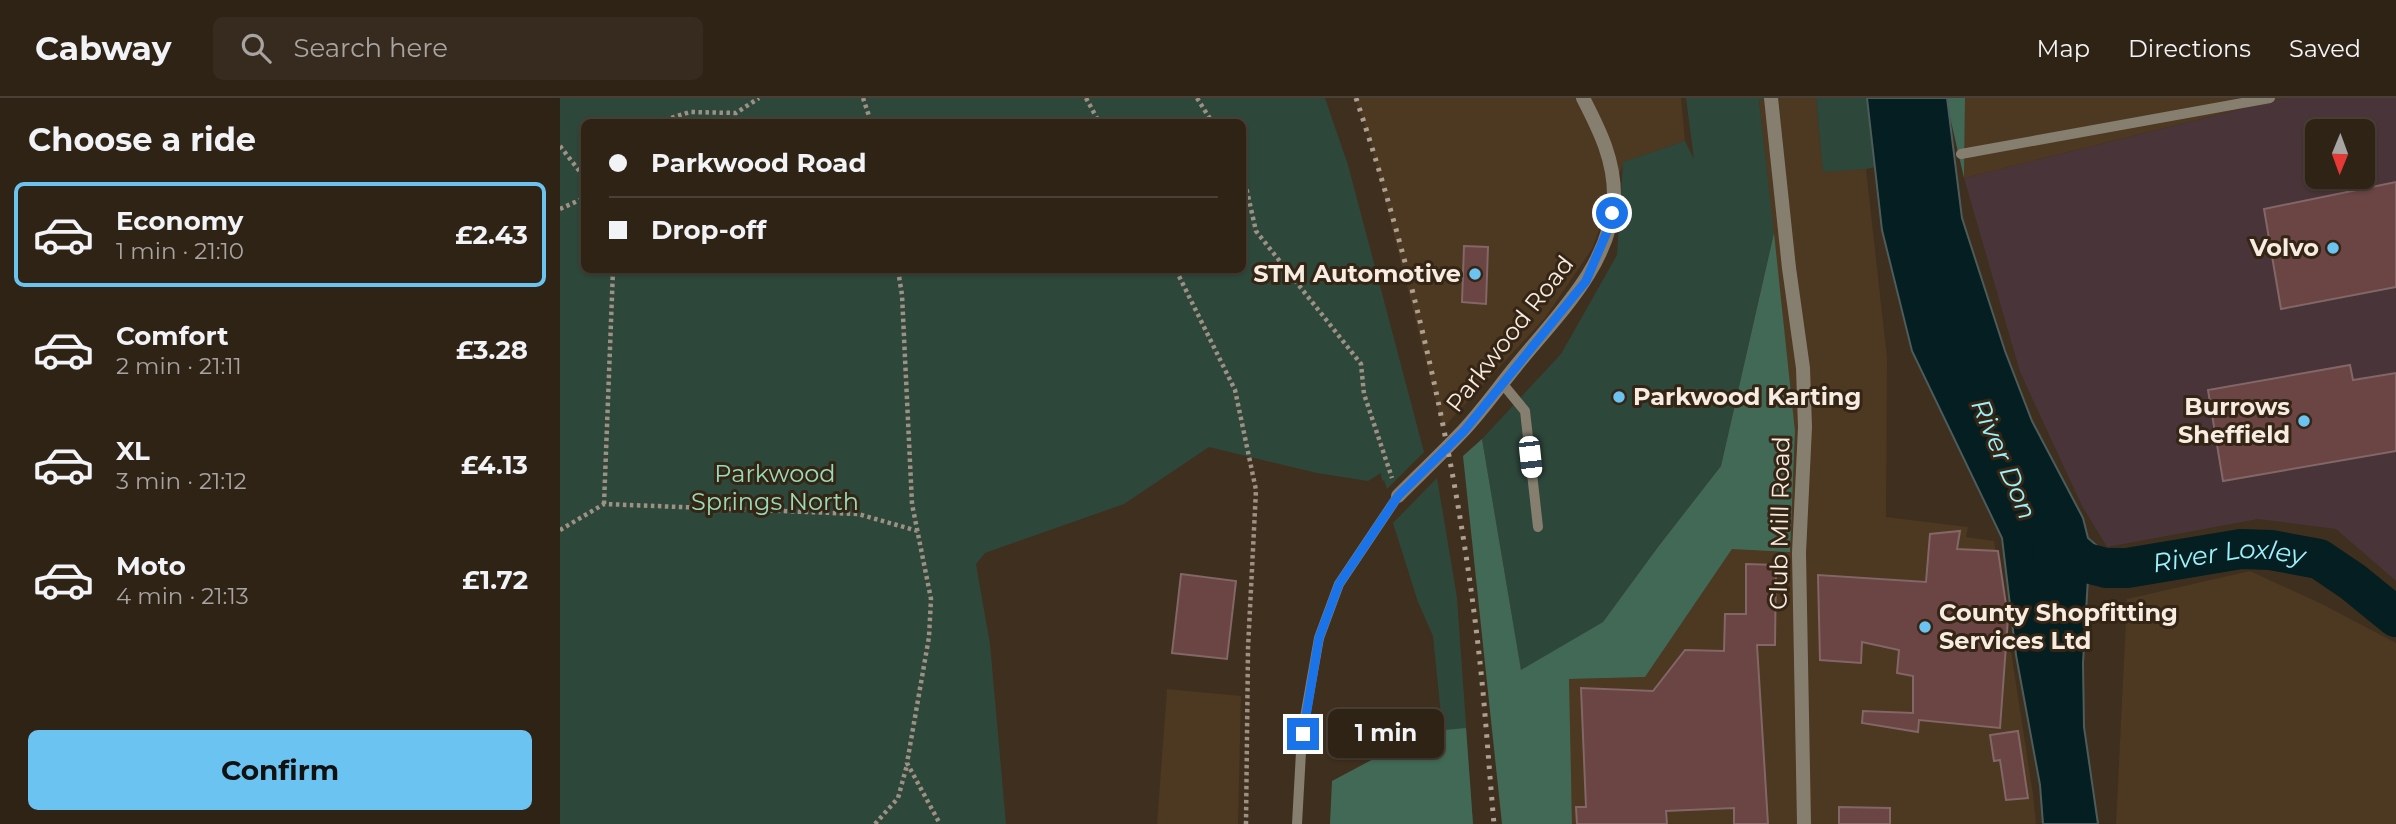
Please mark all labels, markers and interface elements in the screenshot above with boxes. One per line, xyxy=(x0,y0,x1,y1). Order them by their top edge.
search box xyxy=(213,17,703,80)
text: Cabway xyxy=(35,28,171,68)
icon: search xyxy=(237,29,275,67)
text: Search here xyxy=(293,32,448,64)
text: Map xyxy=(2037,34,2090,63)
text: Directions xyxy=(2128,34,2251,63)
text: Saved xyxy=(2289,34,2361,63)
north arrow xyxy=(2305,119,2375,189)
map controls xyxy=(2305,119,2375,189)
text: Choose a ride xyxy=(28,120,256,159)
text: Parkwood Road xyxy=(651,147,866,179)
route start xyxy=(1596,197,1628,229)
icon: car xyxy=(32,203,95,266)
text: Economy xyxy=(116,205,243,237)
text: Drop-off xyxy=(651,214,766,246)
text: £2.43 xyxy=(455,219,528,251)
place label: Volvo xyxy=(2249,233,2319,262)
text: 1 min · 21:10 xyxy=(116,237,244,265)
marker: Volvo xyxy=(2325,240,2341,256)
street label: Parkwood Road xyxy=(1440,250,1580,418)
place label: STM Automotive xyxy=(1253,259,1461,288)
marker: STM Automotive xyxy=(1467,266,1483,282)
icon: car xyxy=(32,318,95,381)
text: Comfort xyxy=(116,320,228,352)
text: £3.28 xyxy=(456,334,528,366)
text: 2 min · 21:11 xyxy=(116,352,242,380)
place label: Parkwood Karting xyxy=(1633,382,1861,411)
marker: Parkwood Karting xyxy=(1611,389,1627,405)
place label: Burrows Sheffield xyxy=(2178,392,2290,449)
water label: River Don xyxy=(1964,394,2044,524)
marker: Burrows Sheffield xyxy=(2296,413,2312,429)
icon: car xyxy=(32,433,95,496)
text: XL xyxy=(116,435,150,467)
car xyxy=(1518,435,1543,479)
street label: Club Mill Road xyxy=(1763,436,1796,610)
text: £4.13 xyxy=(461,449,528,481)
park label: Parkwood Springs North xyxy=(691,459,859,516)
text: 3 min · 21:12 xyxy=(116,467,247,495)
water label: River Loxley xyxy=(2150,533,2310,579)
icon: car xyxy=(32,548,95,611)
text: Moto xyxy=(116,550,186,582)
text: £1.72 xyxy=(462,564,528,596)
text: 4 min · 21:13 xyxy=(116,582,249,610)
place label: County Shopfitting Services Ltd xyxy=(1939,598,2178,655)
marker: County Shopfitting Services Ltd xyxy=(1917,619,1933,635)
callout: 1 min xyxy=(1328,710,1443,758)
route end xyxy=(1287,718,1319,750)
text: 1 min xyxy=(1355,719,1417,747)
button: Confirm xyxy=(28,730,532,810)

